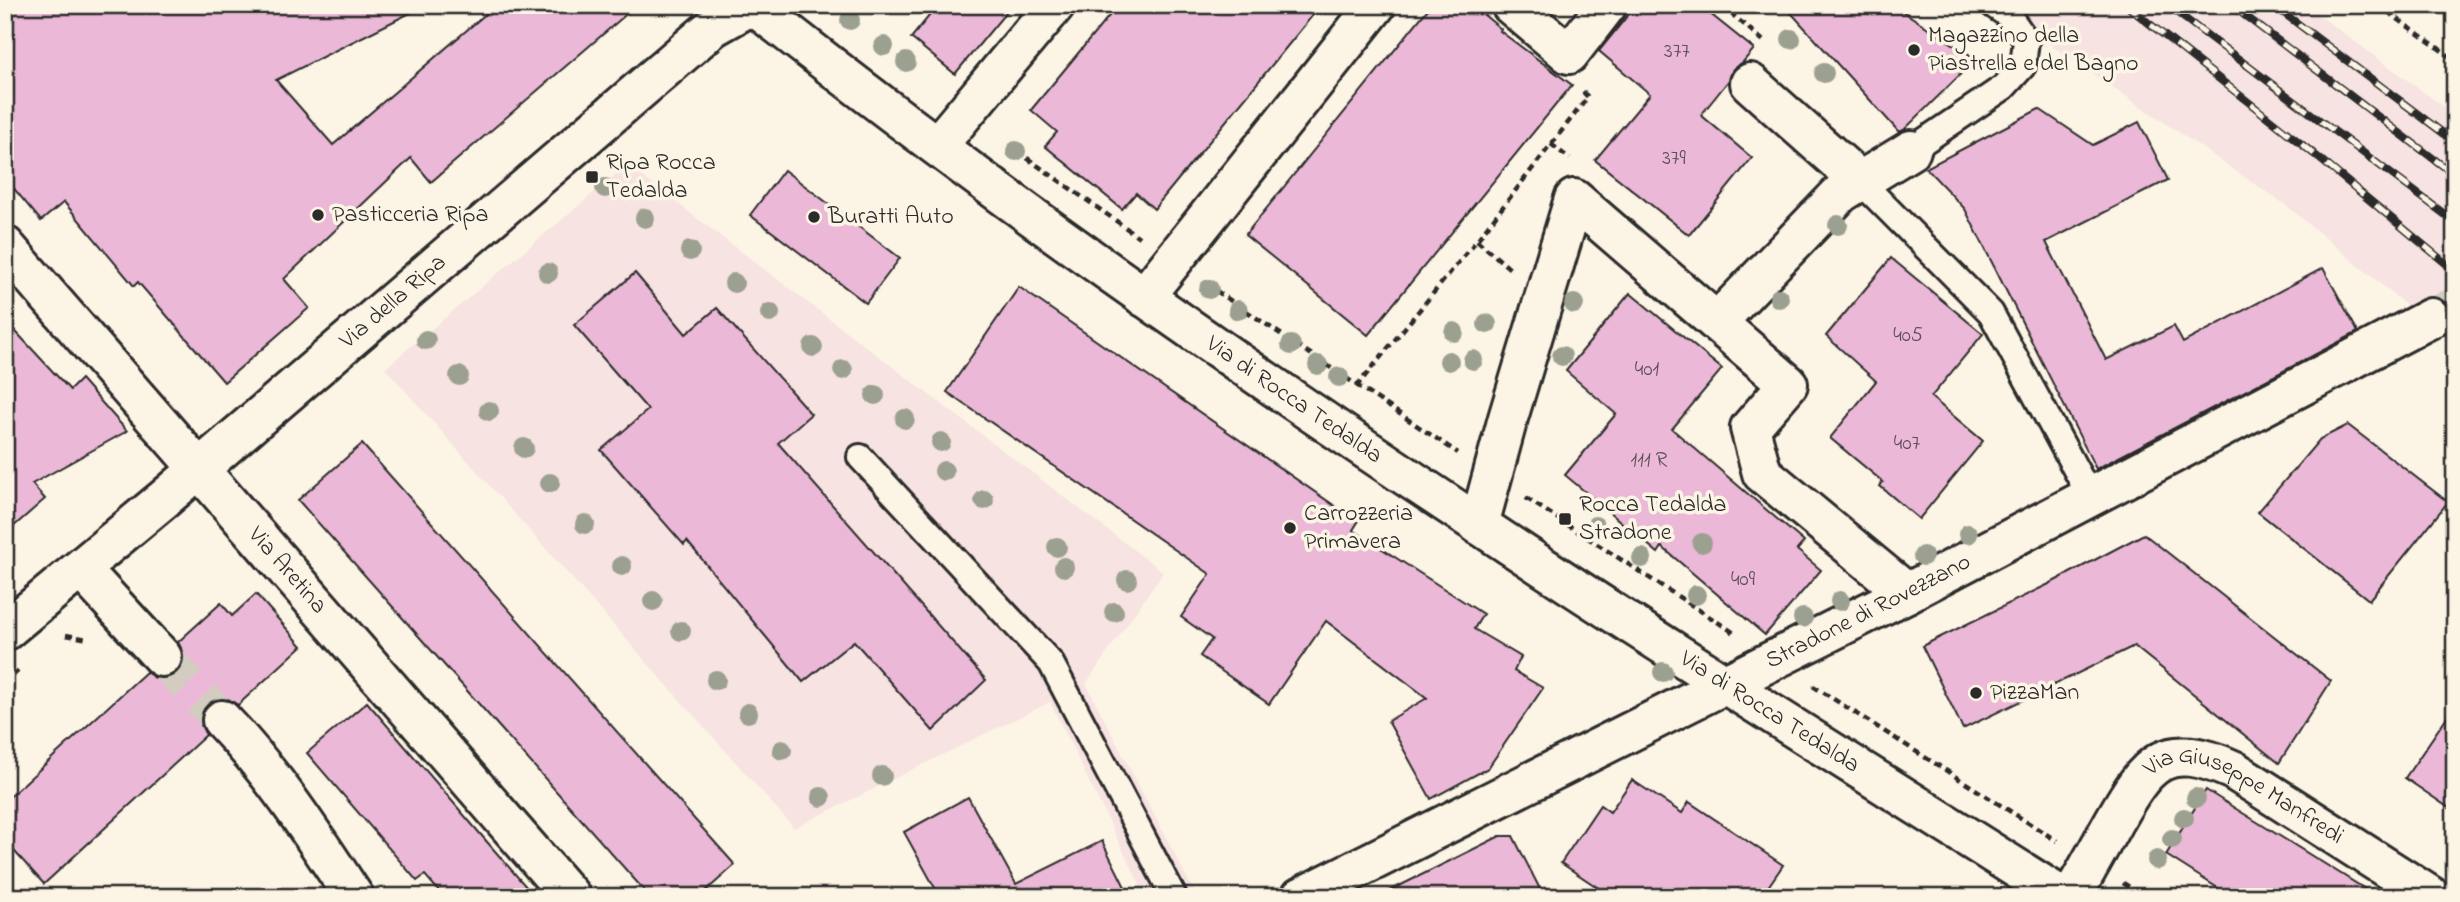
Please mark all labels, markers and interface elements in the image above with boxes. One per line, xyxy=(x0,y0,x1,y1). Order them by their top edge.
place label: Magazzino della Piastrella e del Bagno xyxy=(1928,19,2138,82)
house number: 377 xyxy=(1664,37,1690,67)
marker: Magazzino della Piastrella e del Bagno xyxy=(1906,42,1922,58)
house number: 379 xyxy=(1662,144,1686,174)
place label: Ripa Rocca Tedalda xyxy=(606,146,716,209)
marker: Ripa Rocca Tedalda xyxy=(584,169,600,185)
place label: Pasticceria Ripa xyxy=(332,198,488,233)
place label: Buratti Auto xyxy=(827,200,954,235)
marker: Pasticceria Ripa xyxy=(310,207,326,223)
marker: Buratti Auto xyxy=(806,209,822,225)
street label: Via della Ripa xyxy=(332,246,454,358)
house number: 405 xyxy=(1893,321,1923,351)
street label: Via di Rocca Tedalda xyxy=(1198,327,1389,473)
house number: 401 xyxy=(1635,355,1660,385)
house number: 407 xyxy=(1894,429,1921,459)
house number: 111 R xyxy=(1631,446,1668,476)
place label: Rocca Tedalda Stradone xyxy=(1579,488,1726,551)
place label: Carrozzeria Primavera xyxy=(1304,497,1413,560)
marker: Rocca Tedalda Stradone xyxy=(1557,511,1573,527)
street label: Via Aretina xyxy=(238,518,335,622)
marker: Carrozzeria Primavera xyxy=(1282,520,1298,536)
street label: Stradone di Rovezzano xyxy=(1760,545,1977,679)
house number: 409 xyxy=(1731,565,1756,595)
street label: Via di Rocca Tedalda xyxy=(1672,642,1866,782)
place label: PizzaMan xyxy=(1990,676,2079,711)
marker: PizzaMan xyxy=(1968,685,1984,701)
street label: Via Giuseppe Manfredi xyxy=(2135,739,2351,854)

